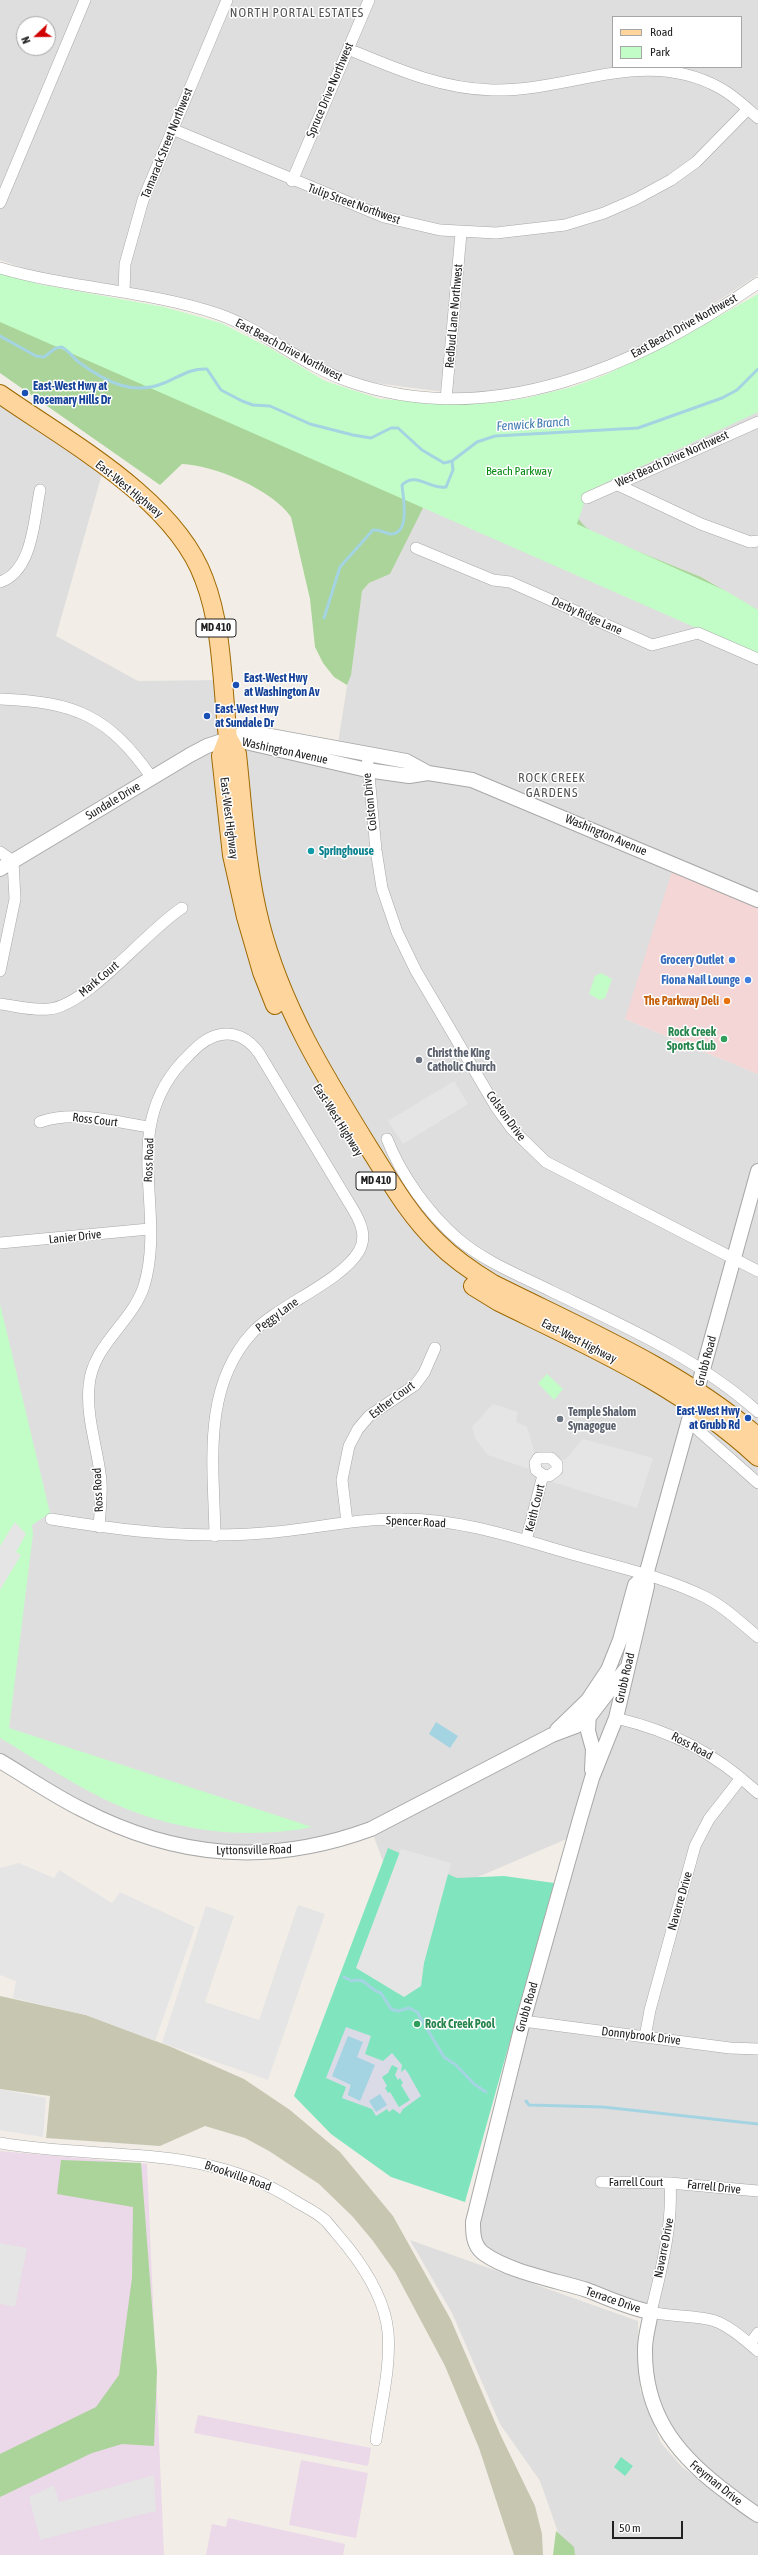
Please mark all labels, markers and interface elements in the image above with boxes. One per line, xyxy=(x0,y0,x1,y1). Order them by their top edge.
district label: NORTH PORTAL ESTATES xyxy=(230,5,364,21)
north arrow xyxy=(16,16,56,56)
legend xyxy=(612,16,742,68)
text: Road xyxy=(650,25,673,39)
text: N xyxy=(19,35,33,45)
street label: Spruce Drive Northwest xyxy=(303,40,357,140)
text: Park xyxy=(650,45,670,59)
street label: Tamarack Street Northwest xyxy=(138,86,196,200)
street label: Tulip Street Northwest xyxy=(306,181,402,227)
street label: Redbud Lane Northwest xyxy=(442,263,466,369)
street label: East Beach Drive Northwest xyxy=(628,291,740,361)
street label: East Beach Drive Northwest xyxy=(233,316,345,384)
place label: East-West Hwy at Rosemary Hills Dr xyxy=(33,379,111,407)
marker: East-West Hwy at Rosemary Hills Dr xyxy=(20,388,30,398)
water label: Fenwick Branch xyxy=(496,414,570,434)
street label: West Beach Drive Northwest xyxy=(613,428,731,490)
street label: East-West Highway xyxy=(92,457,166,521)
park label: Beach Parkway xyxy=(486,464,552,478)
street label: Derby Ridge Lane xyxy=(549,594,625,638)
road number: MD 410 xyxy=(196,619,236,637)
place label: East-West Hwy at Washington Av xyxy=(244,671,320,699)
marker: East-West Hwy at Washington Av xyxy=(231,680,241,690)
place label: East-West Hwy at Sundale Dr xyxy=(215,702,279,730)
marker: East-West Hwy at Sundale Dr xyxy=(202,711,212,721)
street label: Washington Avenue xyxy=(241,735,329,767)
district label: ROCK CREEK GARDENS xyxy=(518,770,586,801)
street label: Colston Drive xyxy=(360,772,380,832)
street label: East-West Highway xyxy=(217,776,241,860)
street label: Sundale Drive xyxy=(83,779,143,823)
street label: Washington Avenue xyxy=(563,811,649,859)
place label: Springhouse xyxy=(319,844,374,858)
marker: Springhouse xyxy=(306,846,316,856)
place label: Grocery Outlet xyxy=(660,953,724,967)
marker: Grocery Outlet xyxy=(727,955,737,965)
street label: Mark Court xyxy=(76,958,122,1000)
place label: Fiona Nail Lounge xyxy=(661,973,740,987)
marker: Fiona Nail Lounge xyxy=(743,975,753,985)
place label: The Parkway Deli xyxy=(644,994,719,1008)
marker: The Parkway Deli xyxy=(722,996,732,1006)
place label: Rock Creek Sports Club xyxy=(667,1025,716,1053)
marker: Rock Creek Sports Club xyxy=(719,1034,729,1044)
place label: Christ the King Catholic Church xyxy=(427,1046,496,1074)
marker: Christ the King Catholic Church xyxy=(414,1055,424,1065)
street label: East-West Highway xyxy=(310,1081,366,1159)
street label: Colston Drive xyxy=(483,1088,529,1144)
street label: Ross Court xyxy=(72,1110,118,1130)
street label: Ross Road xyxy=(141,1137,157,1183)
road number: MD 410 xyxy=(356,1172,396,1190)
street label: Lanier Drive xyxy=(48,1227,102,1247)
street label: Peggy Lane xyxy=(253,1295,301,1335)
street label: East-West Highway xyxy=(539,1316,619,1366)
street label: Grubb Road xyxy=(692,1334,720,1388)
street label: Esther Court xyxy=(367,1378,417,1422)
place label: East-West Hwy at Grubb Rd xyxy=(676,1404,740,1432)
place label: Temple Shalom Synagogue xyxy=(568,1405,636,1433)
marker: East-West Hwy at Grubb Rd xyxy=(743,1413,753,1423)
marker: Temple Shalom Synagogue xyxy=(555,1414,565,1424)
street label: Ross Road xyxy=(90,1467,106,1513)
street label: Keith Court xyxy=(522,1483,548,1533)
street label: Spencer Road xyxy=(386,1513,446,1531)
street label: Grubb Road xyxy=(612,1651,638,1705)
street label: Ross Road xyxy=(669,1729,715,1763)
street label: Lyttonsville Road xyxy=(216,1842,292,1858)
street label: Navarre Drive xyxy=(665,1870,695,1932)
street label: Grubb Road xyxy=(513,1980,541,2034)
place label: Rock Creek Pool xyxy=(425,2017,495,2031)
marker: Rock Creek Pool xyxy=(412,2019,422,2029)
street label: Donnybrook Drive xyxy=(601,2024,681,2048)
street label: Brookville Road xyxy=(203,2158,273,2194)
street label: Farrell Court xyxy=(609,2175,663,2189)
street label: Farrell Drive xyxy=(686,2177,742,2197)
street label: Navarre Drive xyxy=(651,2217,677,2279)
street label: Terrace Drive xyxy=(584,2284,642,2316)
street label: Freyman Drive xyxy=(687,2457,745,2509)
scale bar xyxy=(614,2513,685,2539)
text: 50 m xyxy=(619,2521,641,2535)

